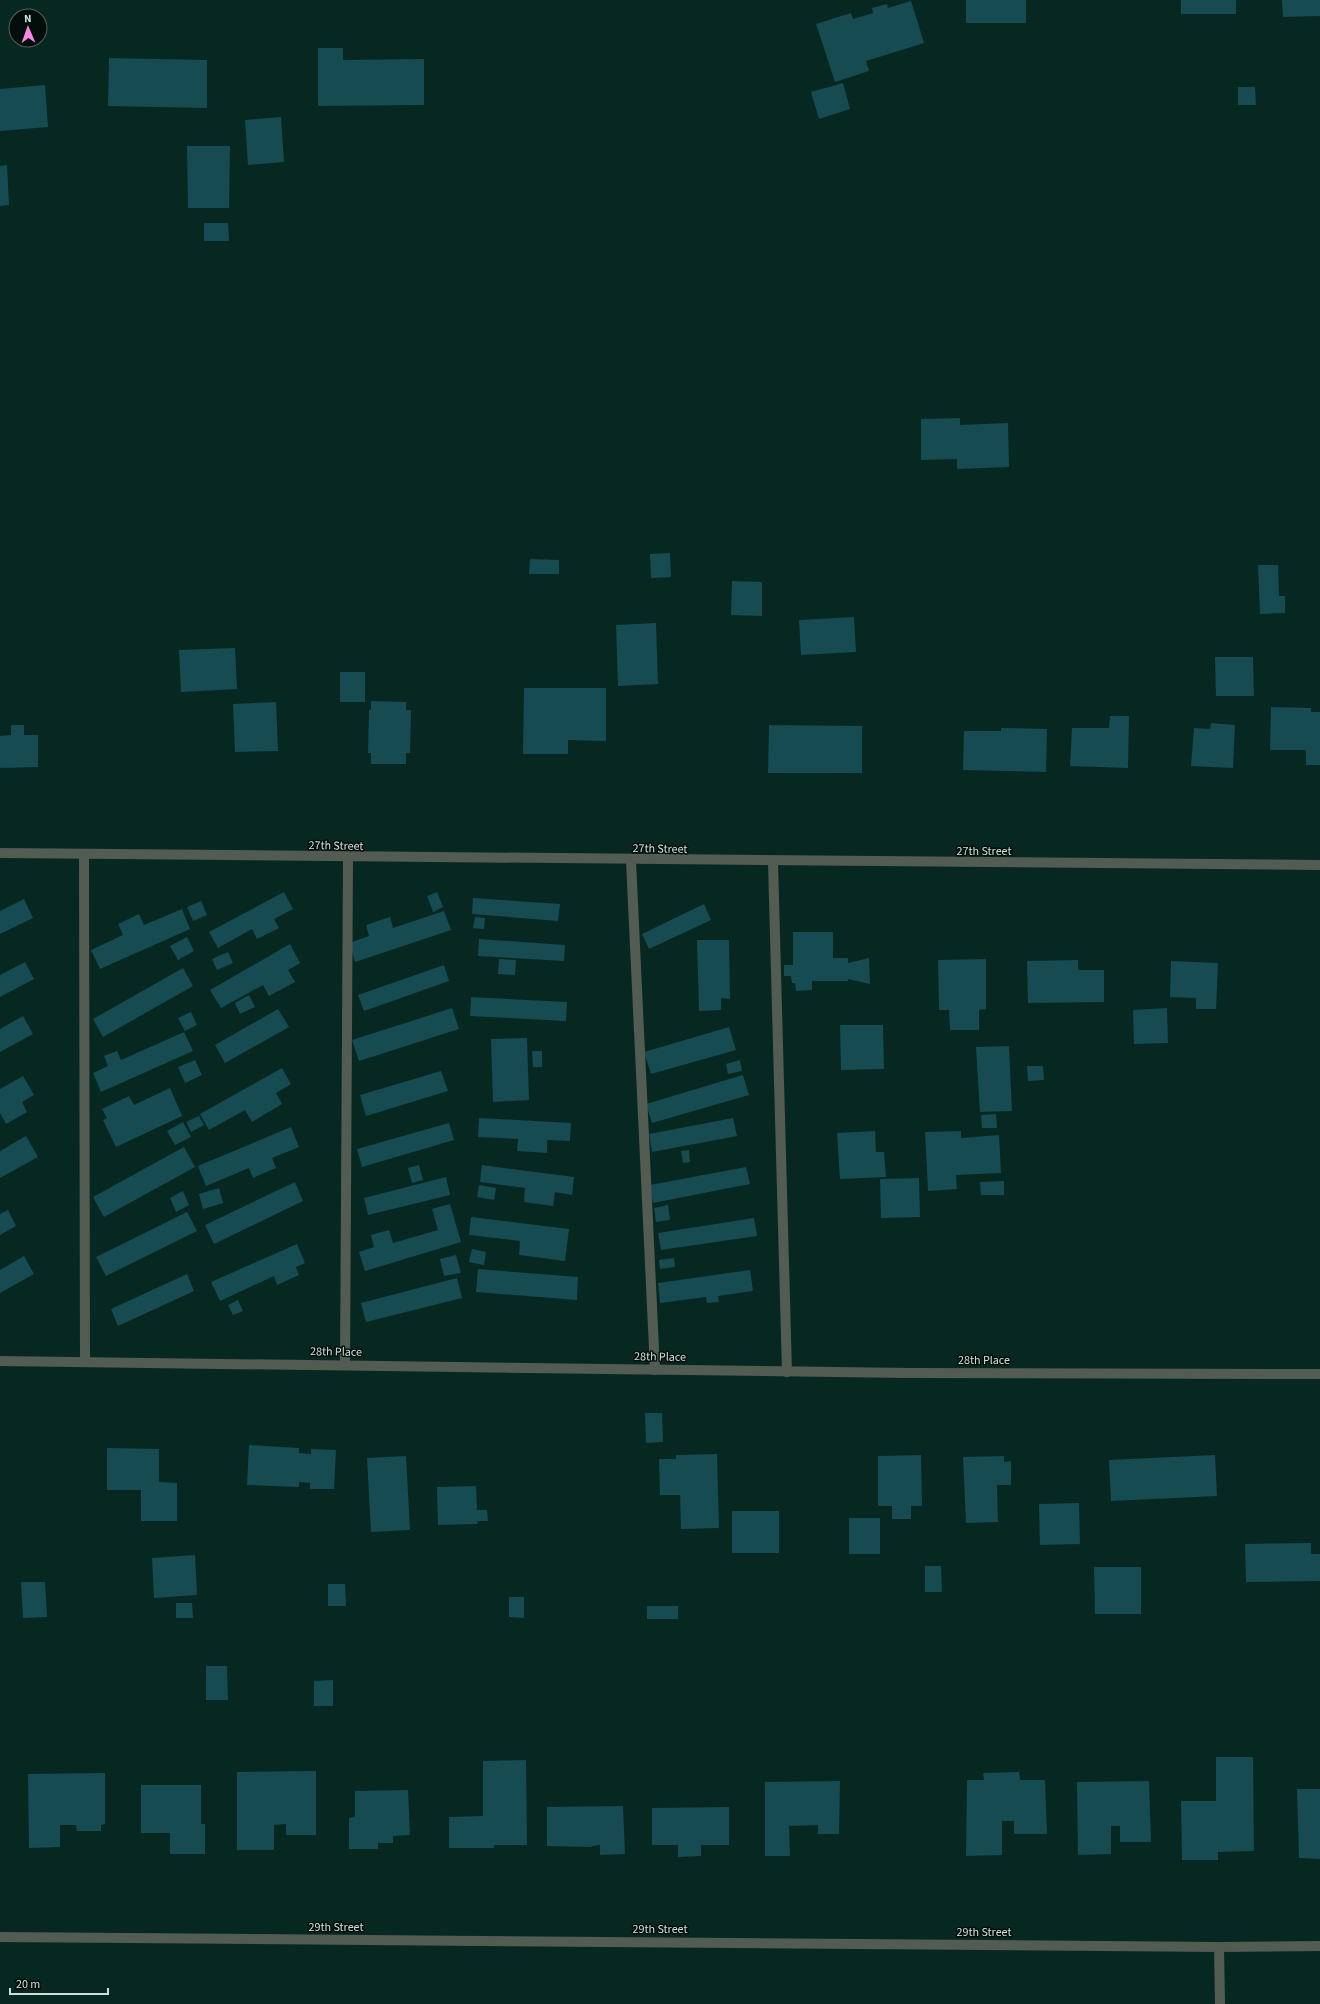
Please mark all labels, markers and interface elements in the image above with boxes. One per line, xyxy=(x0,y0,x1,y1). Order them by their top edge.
north arrow xyxy=(8,8,48,48)
text: N xyxy=(24,11,32,26)
street label: 27th Street xyxy=(308,837,364,855)
street label: 27th Street xyxy=(632,840,688,858)
street label: 27th Street xyxy=(957,843,1011,860)
street label: 28th Place xyxy=(310,1343,362,1361)
street label: 28th Place xyxy=(634,1348,686,1366)
street label: 28th Place xyxy=(958,1352,1010,1369)
street label: 29th Street xyxy=(309,1919,363,1936)
street label: 29th Street xyxy=(633,1921,687,1938)
street label: 29th Street xyxy=(957,1924,1011,1941)
scale bar xyxy=(10,1970,108,1996)
text: 20 m xyxy=(16,1976,40,1993)

